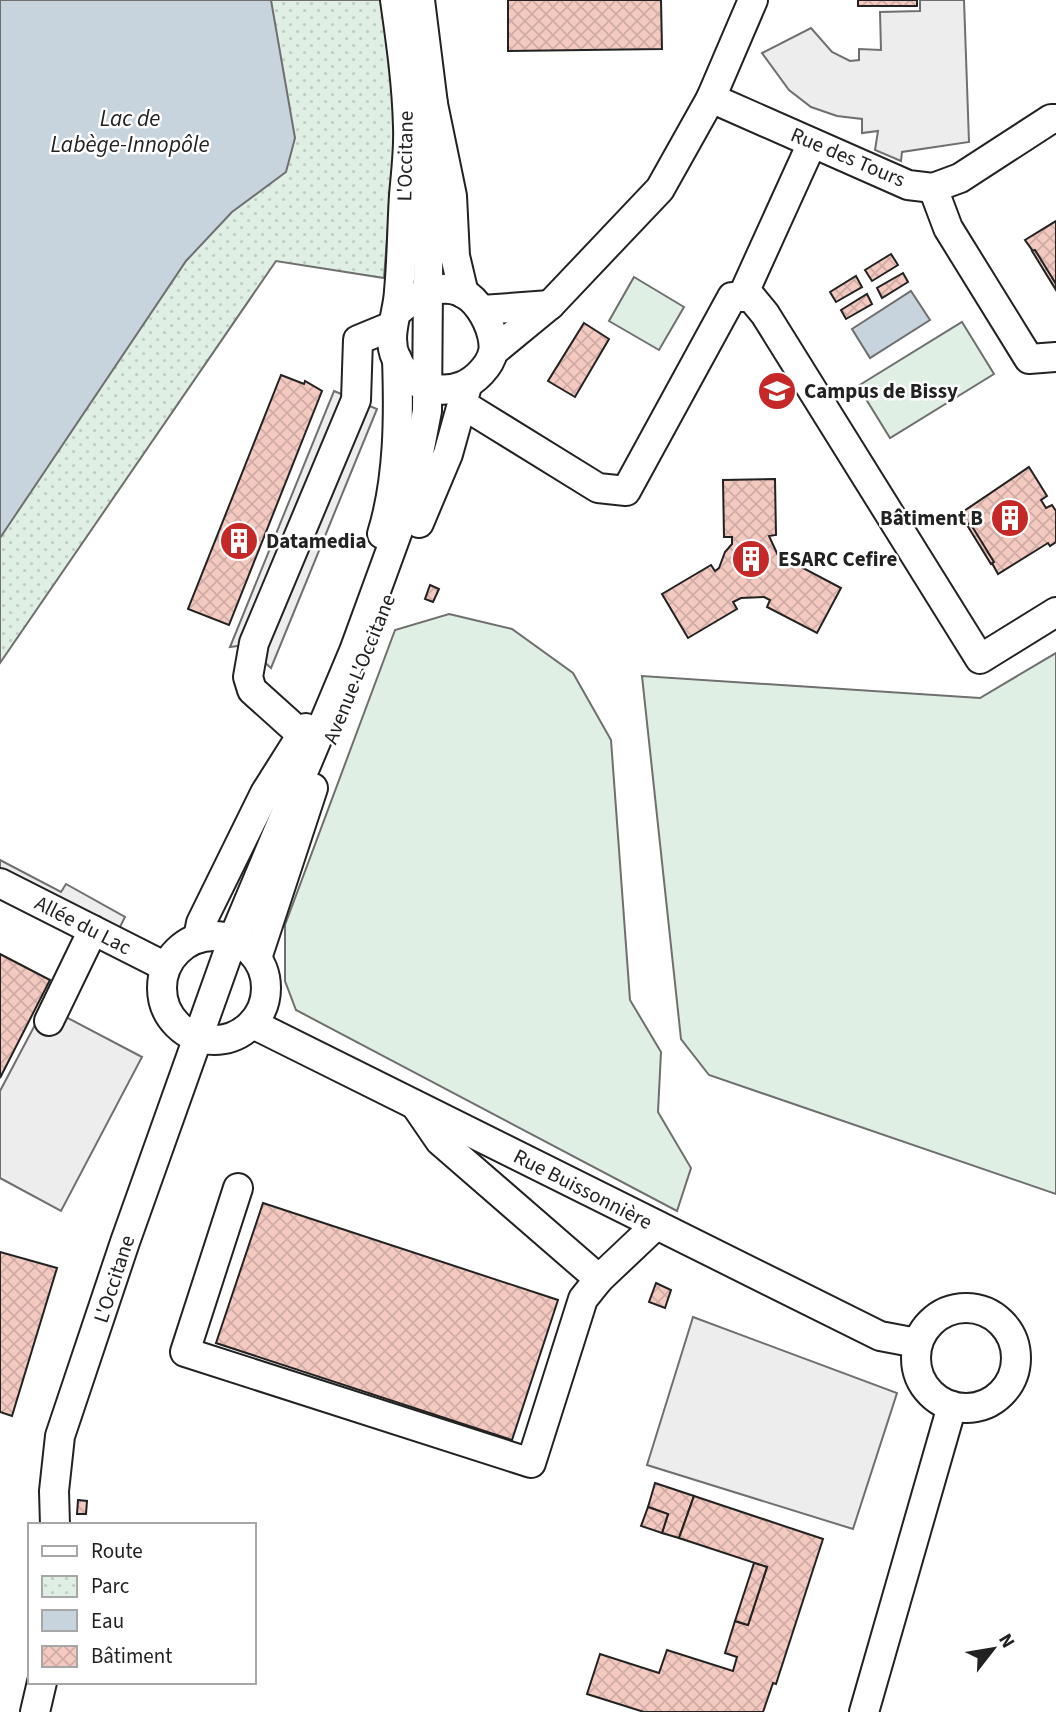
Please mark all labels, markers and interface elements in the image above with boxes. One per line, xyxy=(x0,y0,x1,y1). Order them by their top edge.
water label: Lac de Labège-Innopôle xyxy=(51,102,210,161)
street label: L'Occitane xyxy=(389,110,421,202)
street label: Rue des Tours xyxy=(786,119,910,195)
school or university icon: Campus de Bissy xyxy=(756,370,798,412)
place label: Campus de Bissy xyxy=(804,376,958,406)
building icon: Bâtiment B xyxy=(989,497,1031,539)
place label: Bâtiment B xyxy=(880,503,983,533)
building icon: Datamedia xyxy=(218,520,260,562)
place label: Datamedia xyxy=(266,526,366,556)
building icon: ESARC Cefire xyxy=(730,538,772,580)
place label: ESARC Cefire xyxy=(778,544,898,574)
street label: Avenue L'Occitane xyxy=(315,589,403,749)
street label: Allée du Lac xyxy=(30,888,137,962)
street label: Rue Buissonnière xyxy=(508,1141,658,1237)
street label: L'Occitane xyxy=(86,1231,142,1327)
legend xyxy=(28,1523,256,1684)
text: Route xyxy=(91,1536,143,1566)
text: Parc xyxy=(91,1571,130,1601)
text: Eau xyxy=(91,1606,124,1636)
north arrow xyxy=(958,1614,1028,1684)
text: N xyxy=(991,1629,1021,1653)
text: Bâtiment xyxy=(91,1641,172,1671)

